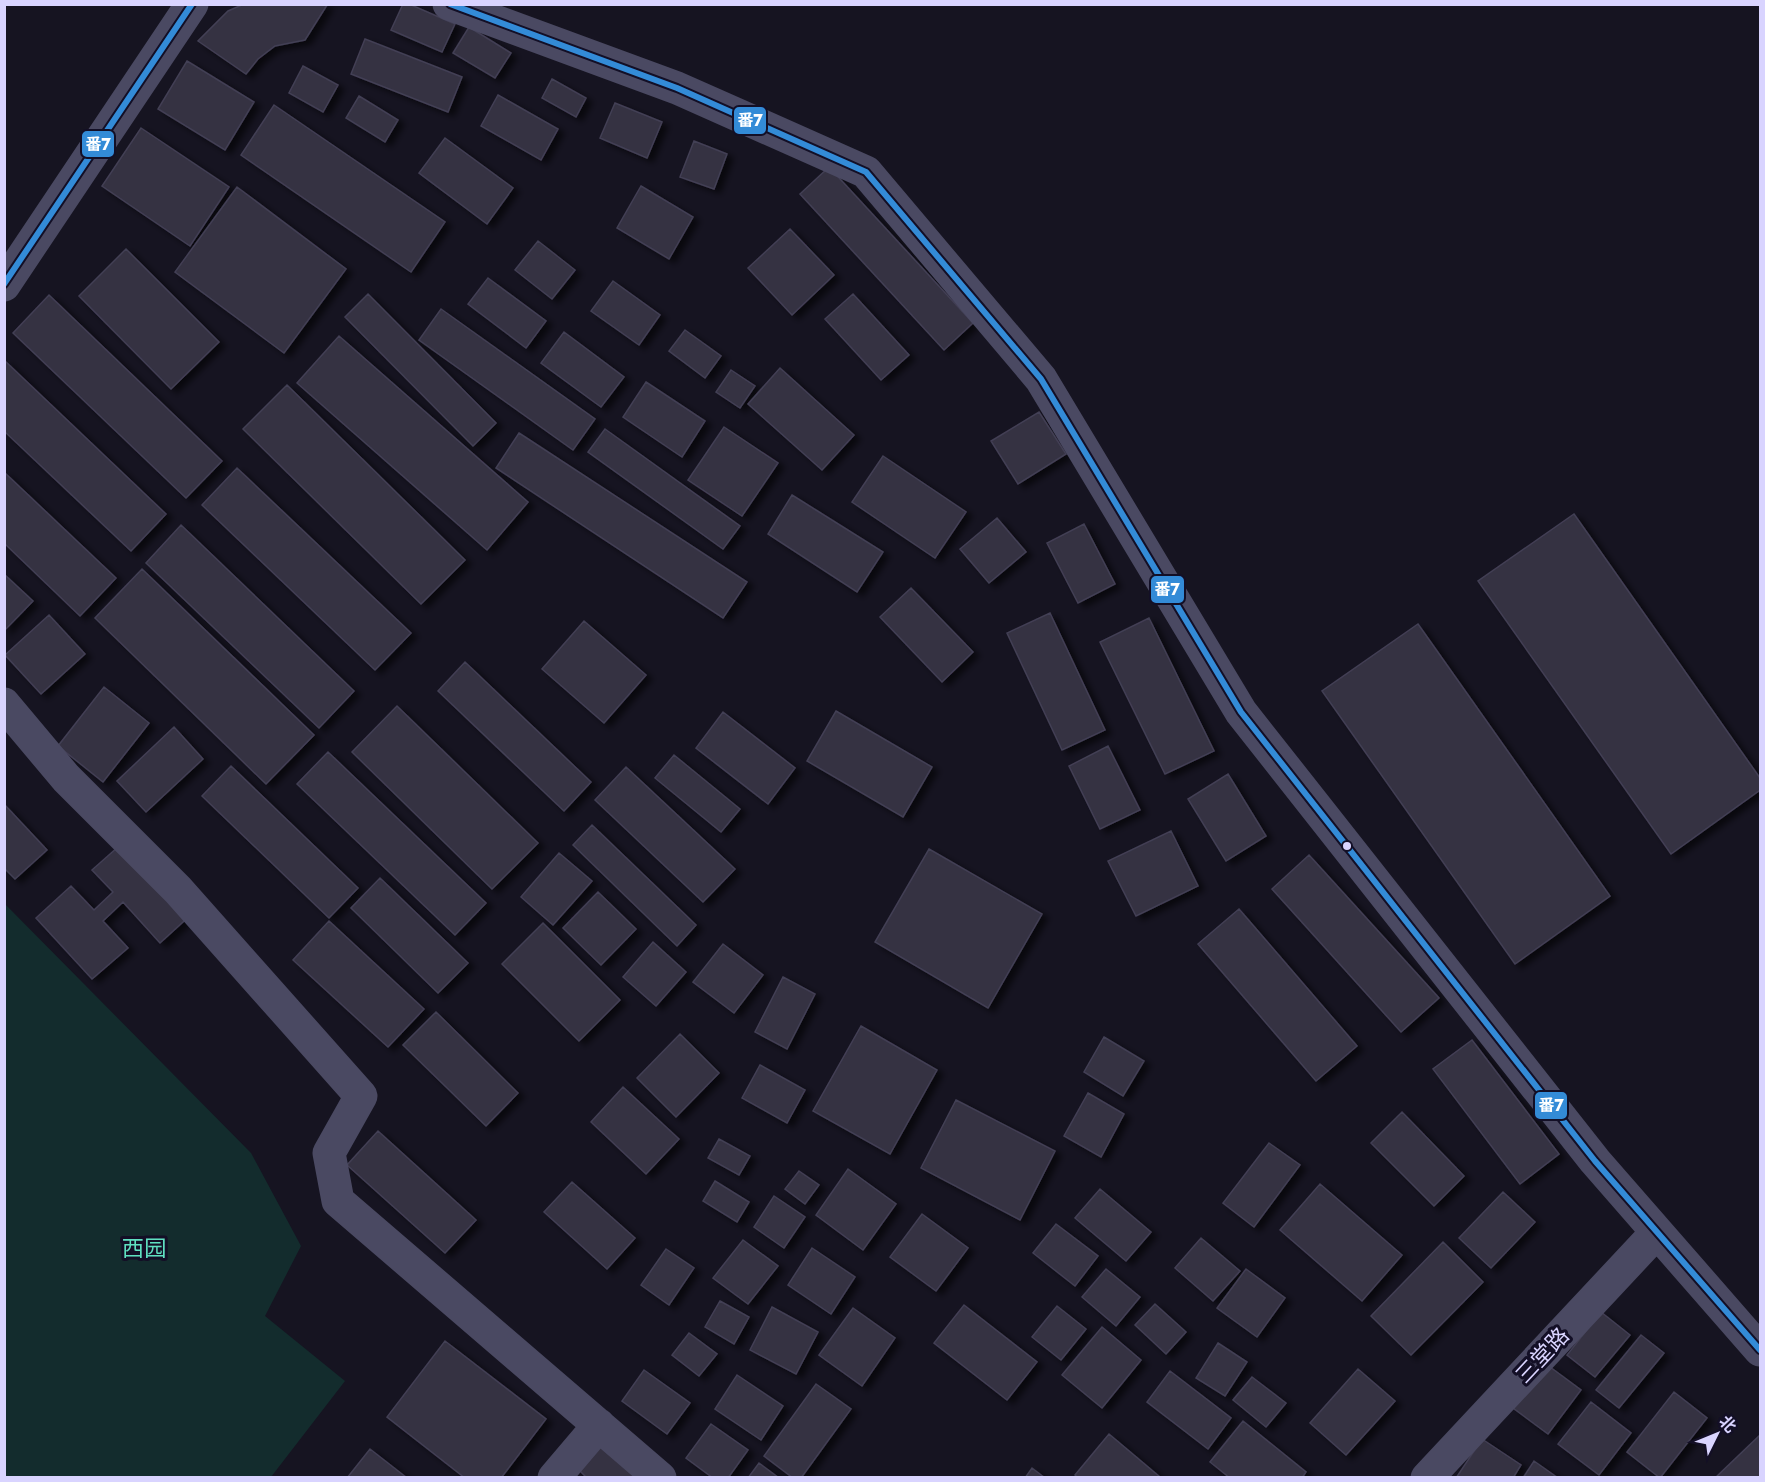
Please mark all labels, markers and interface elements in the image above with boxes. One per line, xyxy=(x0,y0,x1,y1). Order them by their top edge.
line badge: 番7 xyxy=(733,106,767,135)
text: 番7 xyxy=(737,109,763,132)
line badge: 番7 xyxy=(81,130,115,158)
text: 番7 xyxy=(85,133,111,156)
line badge: 番7 xyxy=(1150,575,1185,604)
text: 番7 xyxy=(1154,578,1180,601)
unlabelled marker xyxy=(1341,840,1353,852)
line badge: 番7 xyxy=(1534,1091,1568,1120)
text: 番7 xyxy=(1538,1094,1564,1117)
park label: 西园 xyxy=(122,1232,166,1264)
street label: 三堂路 xyxy=(1508,1320,1576,1390)
north arrow xyxy=(1687,1404,1747,1464)
text: 北 xyxy=(1714,1410,1741,1438)

